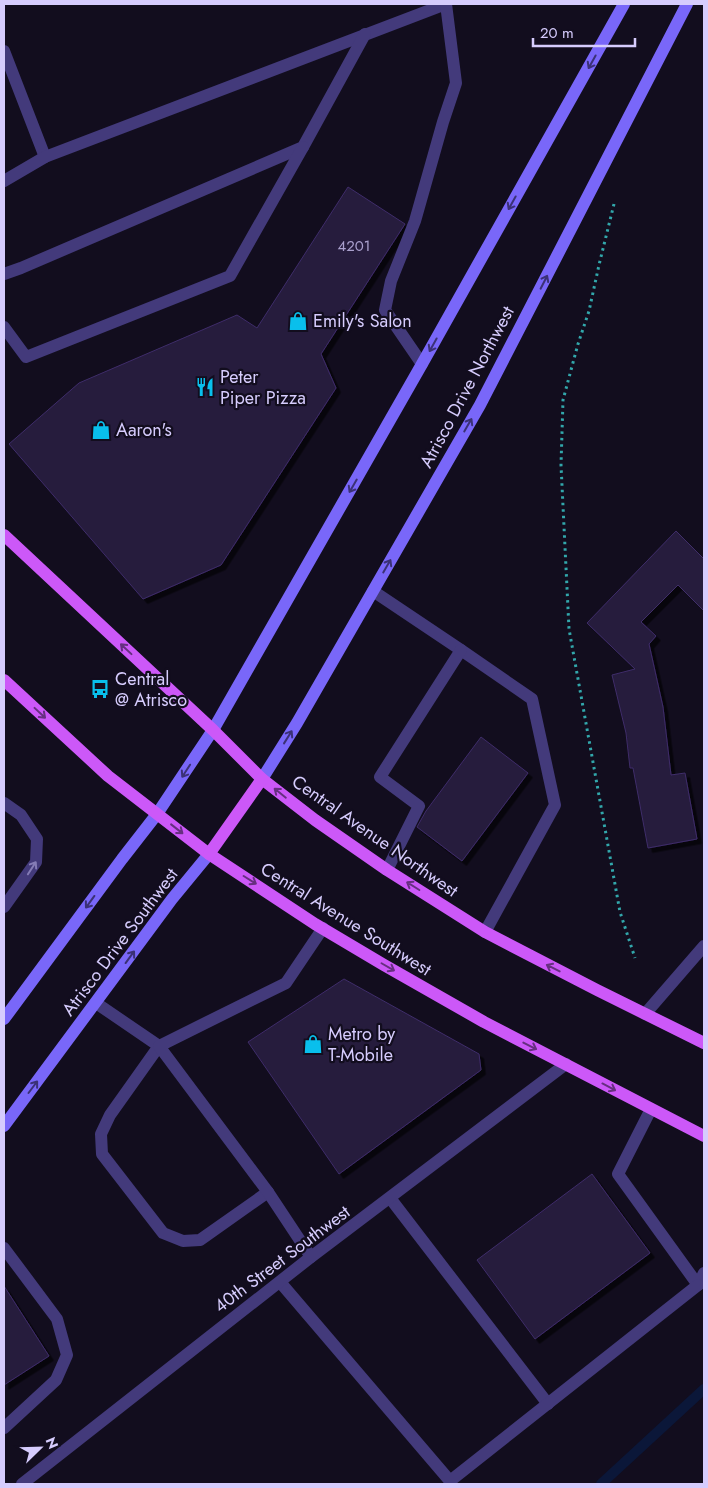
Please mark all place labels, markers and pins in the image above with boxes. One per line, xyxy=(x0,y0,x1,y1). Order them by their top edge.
place label: Emily's Salon xyxy=(313,308,412,334)
shop icon: Emily's Salon xyxy=(287,310,309,332)
place label: Peter Piper Pizza xyxy=(220,364,306,411)
restaurant icon: Peter Piper Pizza xyxy=(194,376,216,398)
place label: Aaron's xyxy=(116,417,172,443)
shop icon: Aaron's xyxy=(90,419,112,441)
place label: Central @ Atrisco xyxy=(115,666,187,713)
bus stop icon: Central @ Atrisco xyxy=(89,678,111,700)
place label: Metro by T-Mobile xyxy=(328,1021,395,1068)
shop icon: Metro by T-Mobile xyxy=(302,1033,324,1055)

